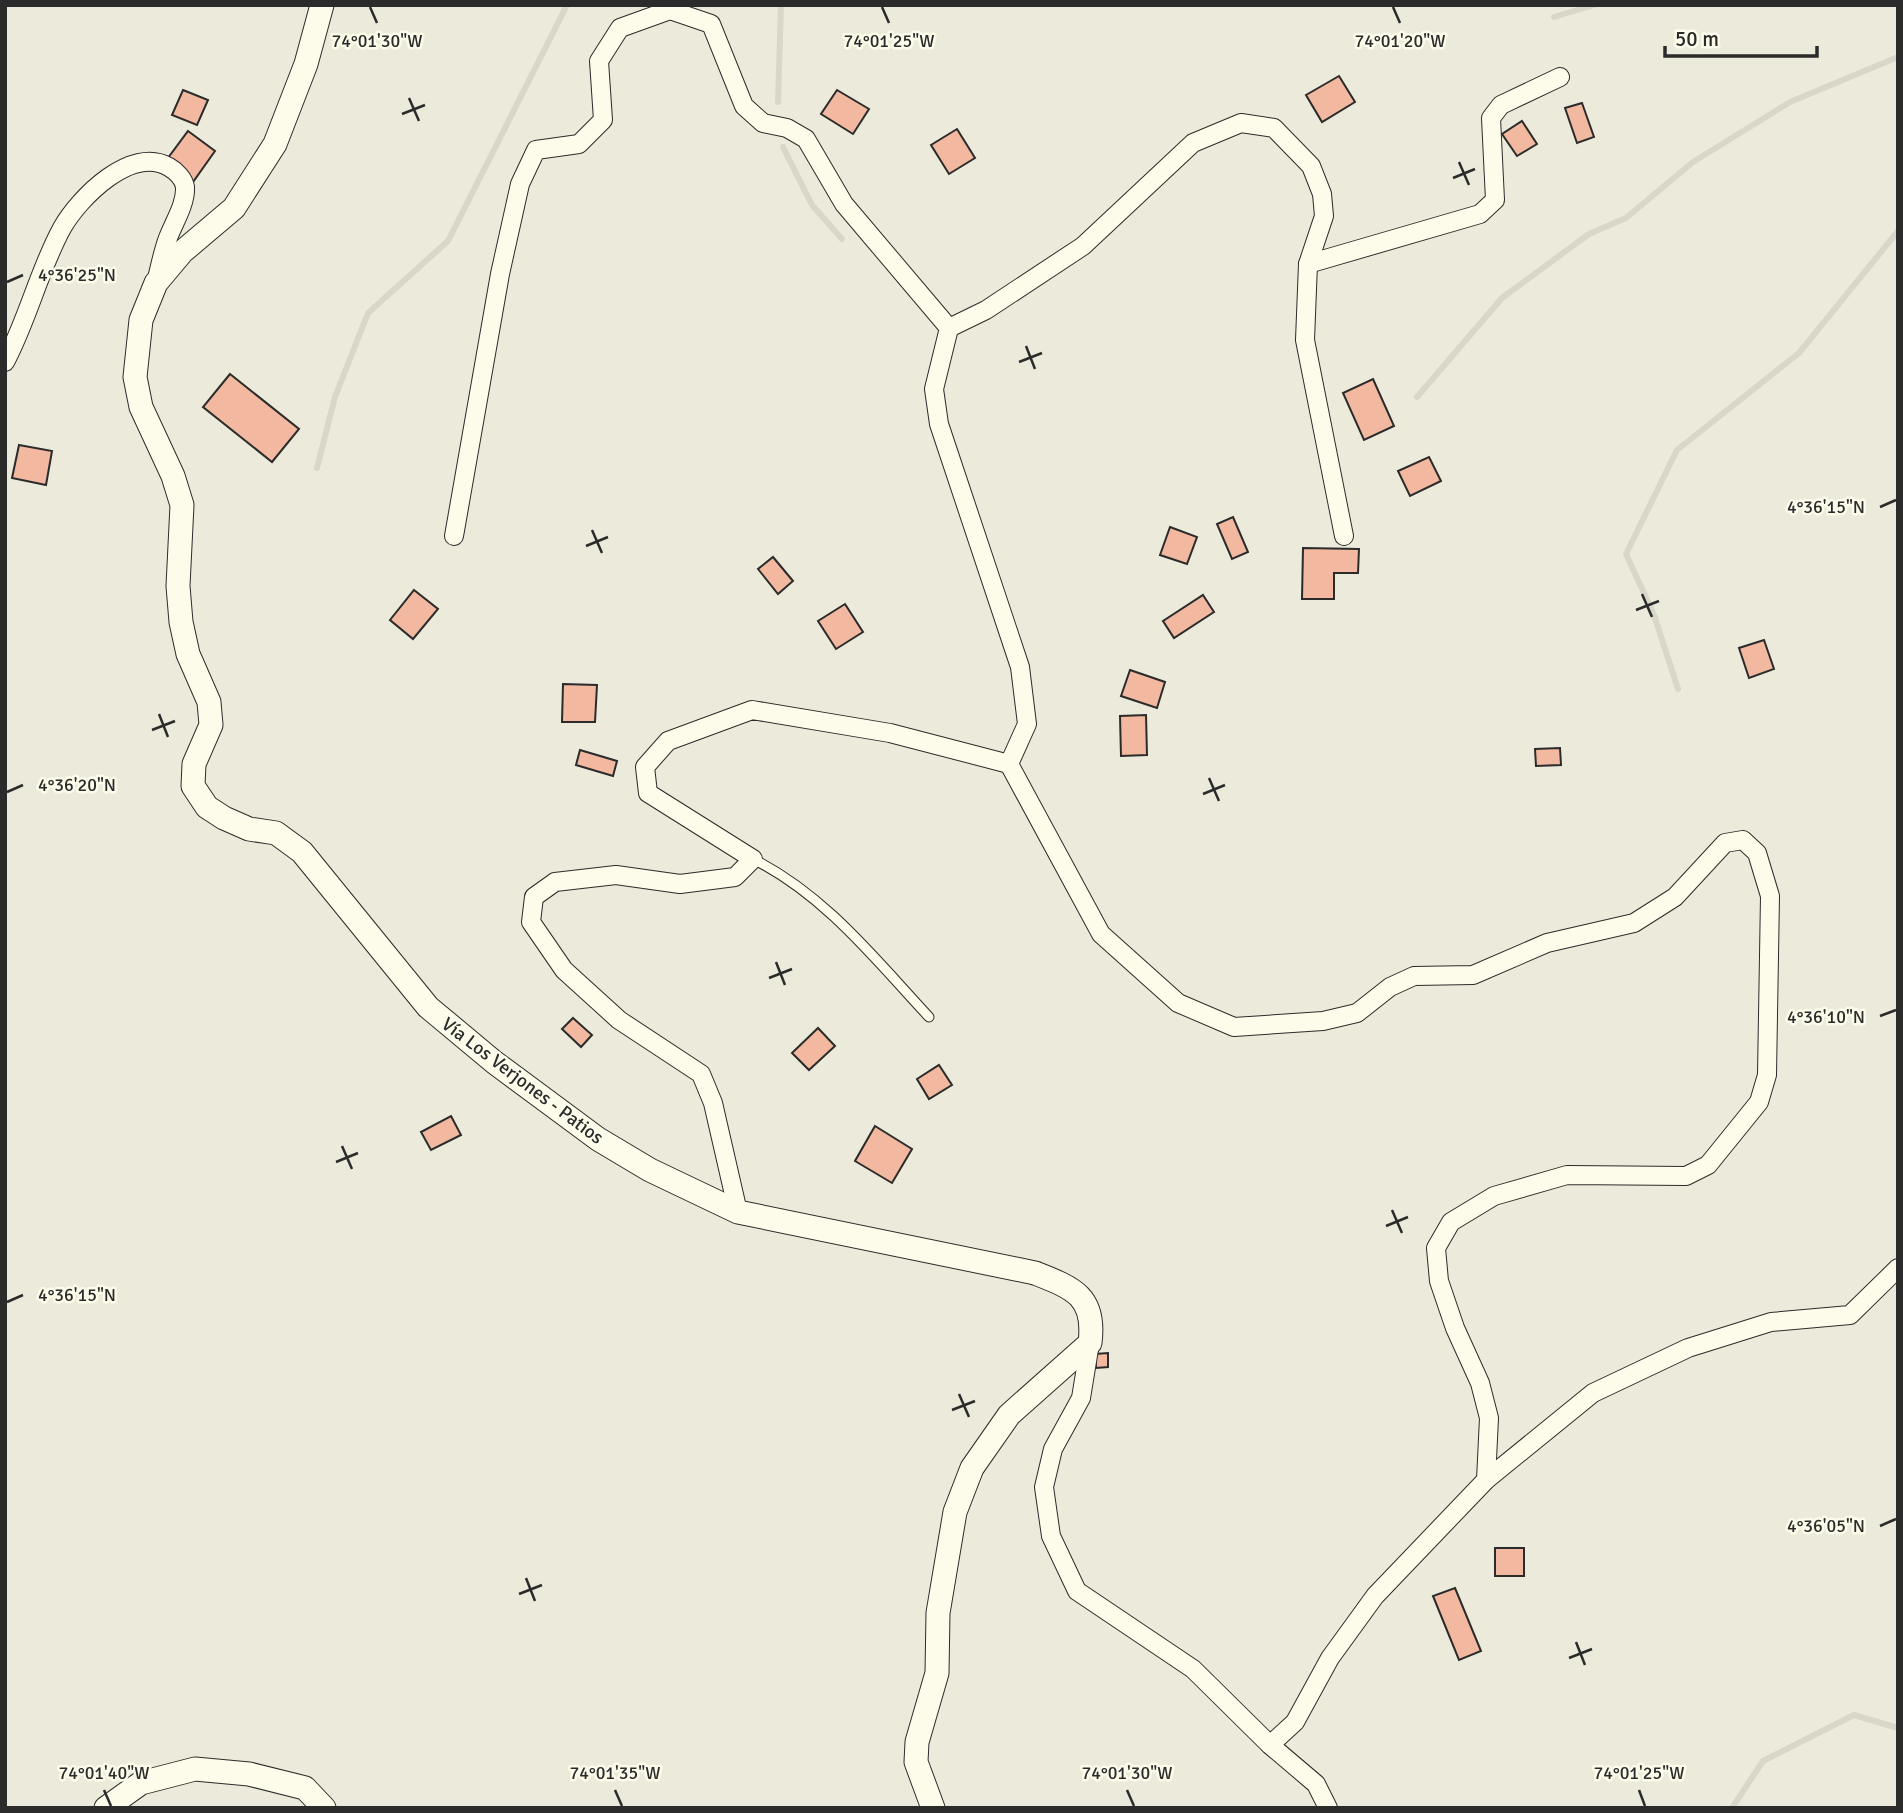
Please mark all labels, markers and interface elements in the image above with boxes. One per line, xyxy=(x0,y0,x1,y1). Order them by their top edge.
scale bar xyxy=(1665,14,1817,58)
text: 50 m xyxy=(1675,26,1719,52)
text: 74°01'30"W xyxy=(332,30,422,52)
text: 74°01'25"W xyxy=(844,30,934,52)
text: 74°01'20"W xyxy=(1355,30,1445,52)
text: 4°36'25"N xyxy=(38,264,116,286)
text: 4°36'15"N xyxy=(1787,496,1865,518)
text: 4°36'20"N xyxy=(38,774,116,796)
text: 4°36'10"N xyxy=(1787,1006,1865,1028)
street label: Vía Los Verjones - Patios xyxy=(437,1012,608,1150)
text: 4°36'15"N xyxy=(38,1284,116,1306)
text: 4°36'05"N xyxy=(1787,1515,1865,1537)
text: 74°01'40"W xyxy=(59,1762,149,1784)
text: 74°01'35"W xyxy=(570,1762,660,1784)
text: 74°01'30"W xyxy=(1082,1762,1172,1784)
text: 74°01'25"W xyxy=(1594,1762,1684,1784)

